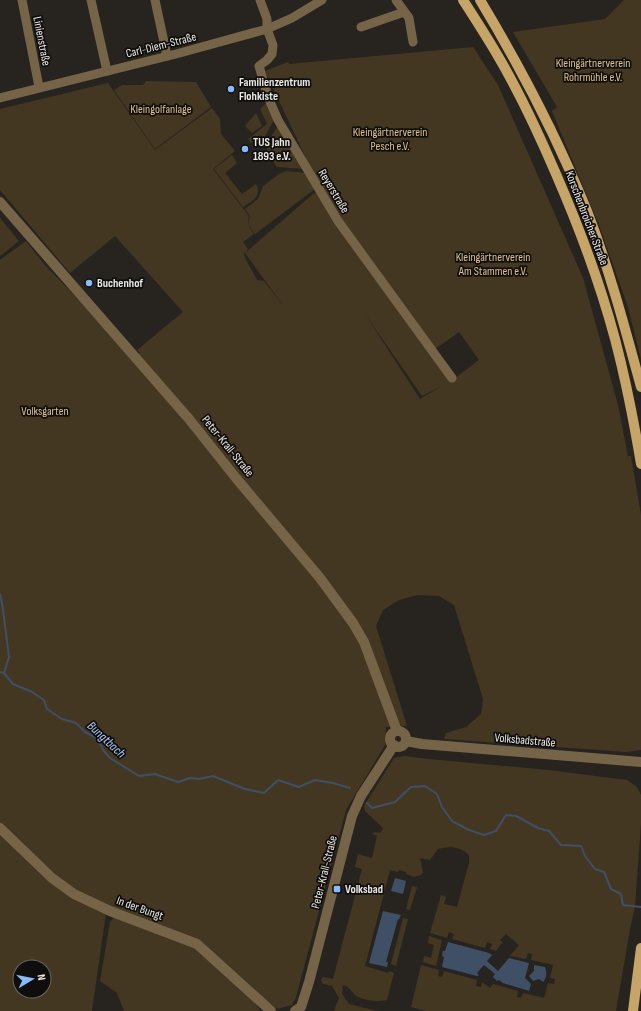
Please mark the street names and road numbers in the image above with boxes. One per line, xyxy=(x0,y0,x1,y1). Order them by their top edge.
street label: Linienstraße xyxy=(29,15,54,67)
street label: Carl-Diem-Straße xyxy=(124,29,198,61)
street label: Reyerstraße xyxy=(315,167,353,216)
street label: Korschenbroicher Straße xyxy=(562,169,611,268)
street label: Peter-Krall-Straße xyxy=(198,413,257,480)
street label: Volksbadstraße xyxy=(494,730,556,751)
street label: Peter-Krall-Straße xyxy=(308,834,341,910)
street label: In der Bungt xyxy=(114,893,166,924)

